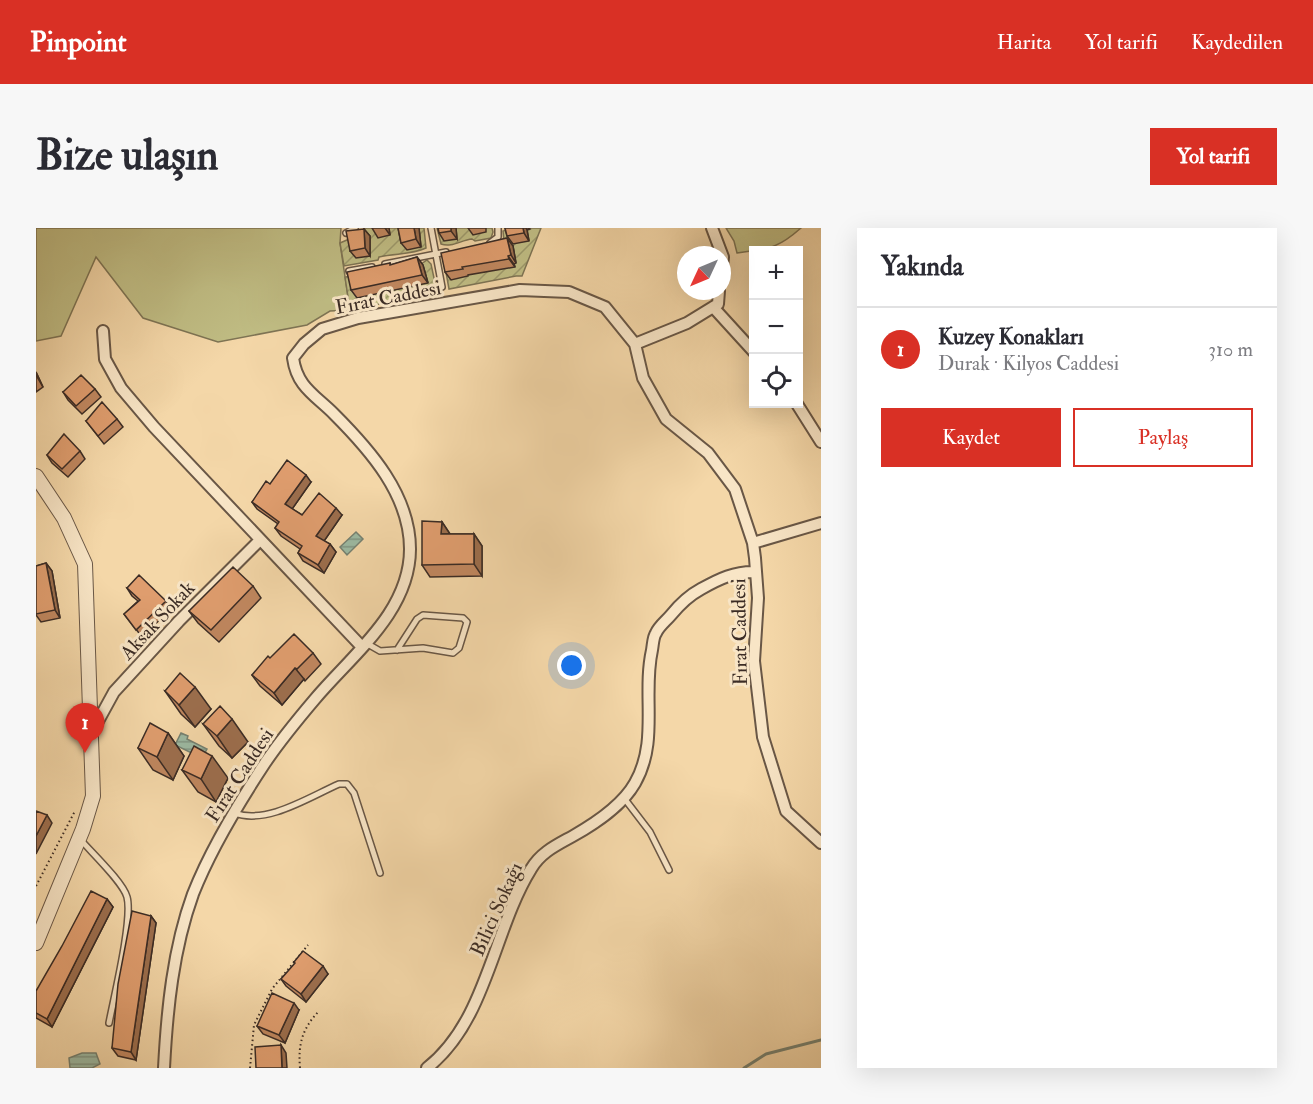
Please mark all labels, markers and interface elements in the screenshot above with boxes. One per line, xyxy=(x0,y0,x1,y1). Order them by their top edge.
text: Pinpoint xyxy=(30,25,127,60)
text: Harita xyxy=(997,29,1051,56)
text: Yol tarifi xyxy=(1084,29,1158,56)
text: Kaydedilen xyxy=(1191,29,1283,56)
button: Yol tarifi xyxy=(1150,128,1277,185)
text: Bize ulaşın xyxy=(36,130,218,182)
north arrow xyxy=(677,246,731,300)
map controls xyxy=(749,246,803,408)
button: + xyxy=(749,246,803,300)
text: Yakında xyxy=(881,251,963,283)
street label: Fırat Caddesi xyxy=(333,275,443,320)
button: − xyxy=(749,300,803,354)
text: Kuzey Konakları xyxy=(938,323,1084,351)
text: 1 xyxy=(897,337,904,362)
text: 310 m xyxy=(1208,337,1253,362)
text: Durak · Kilyos Caddesi xyxy=(938,351,1119,376)
button: locate xyxy=(749,354,803,408)
button: Kaydet xyxy=(881,408,1061,467)
button: Paylaş xyxy=(1073,408,1253,467)
street label: Aksak Sokak xyxy=(114,575,200,666)
street label: Fırat Caddesi xyxy=(726,578,753,686)
your location xyxy=(557,651,586,680)
pin: 1 xyxy=(65,704,104,753)
street label: Fırat Caddesi xyxy=(200,723,279,827)
street label: Bilici Sokağı xyxy=(465,858,528,960)

